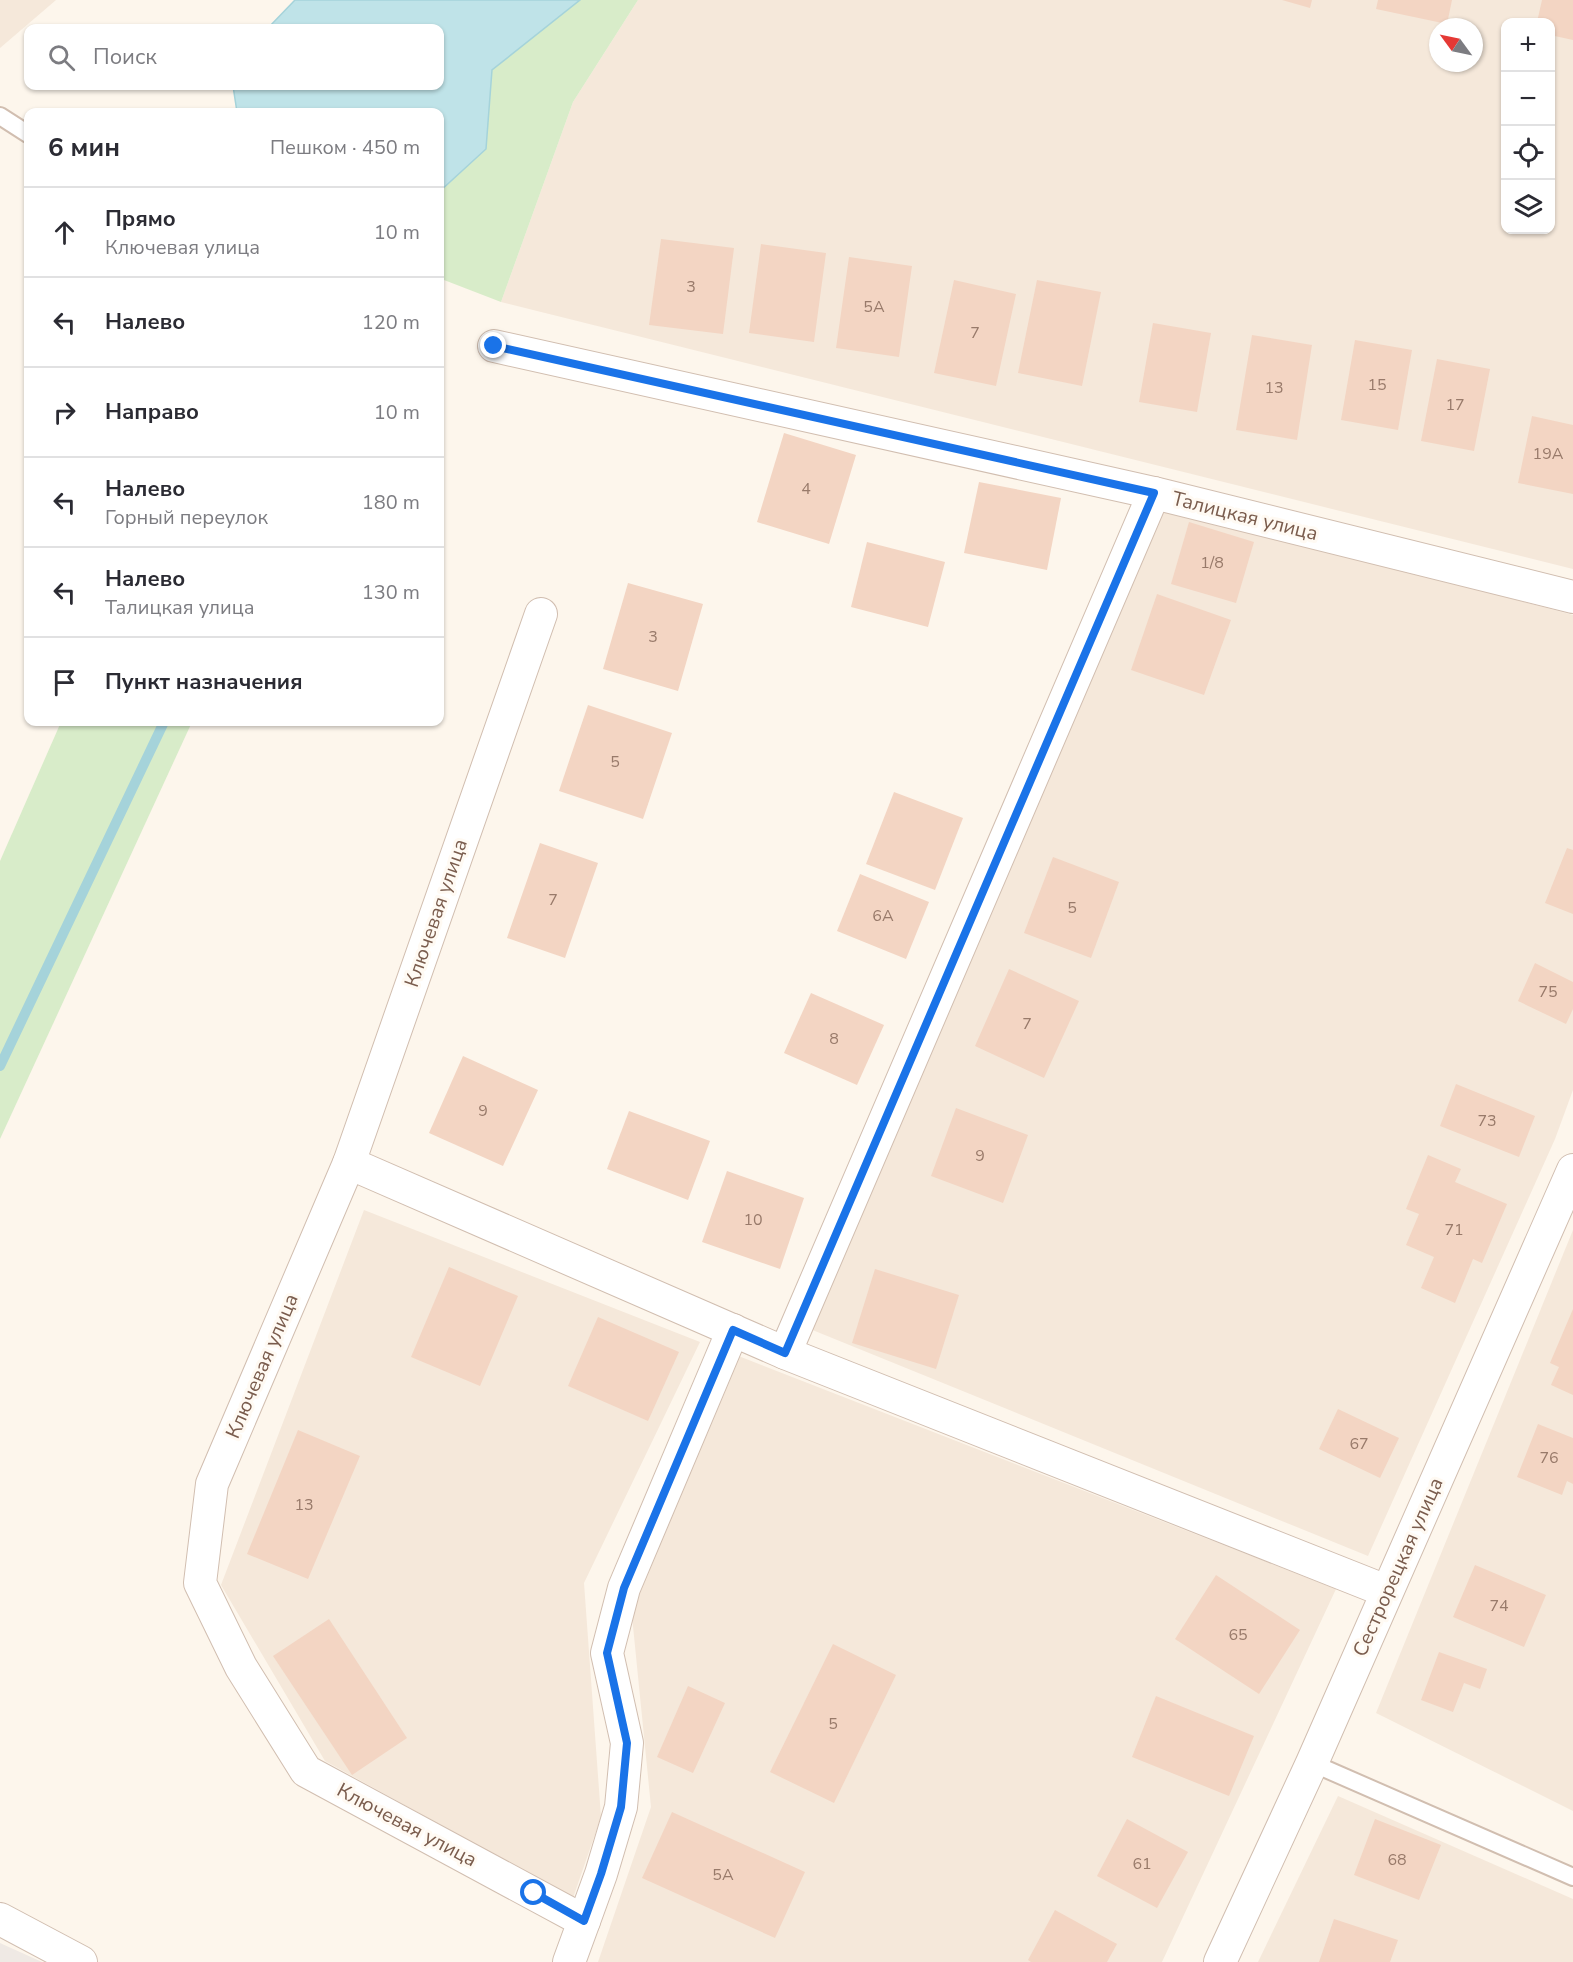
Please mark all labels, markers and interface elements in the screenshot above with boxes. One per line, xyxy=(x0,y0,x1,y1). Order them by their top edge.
north arrow xyxy=(1429,18,1483,72)
map controls xyxy=(1501,18,1555,234)
button: + xyxy=(1501,18,1555,72)
search box xyxy=(24,24,444,90)
icon: search xyxy=(45,41,78,74)
text: Поиск xyxy=(93,42,157,72)
button: − xyxy=(1501,72,1555,126)
button: locate xyxy=(1501,126,1555,180)
text: 6 мин xyxy=(48,130,120,165)
text: Пешком · 450 m xyxy=(270,134,420,161)
button: layers xyxy=(1501,180,1555,234)
text: Прямо xyxy=(105,204,176,234)
icon: ahead xyxy=(48,216,81,249)
text: 10 m xyxy=(374,219,420,246)
text: Ключевая улица xyxy=(105,234,260,261)
house number: 3 xyxy=(686,276,696,298)
house number: 5А xyxy=(863,296,885,318)
icon: left xyxy=(48,306,81,339)
text: Налево xyxy=(105,307,185,337)
text: 120 m xyxy=(362,309,420,336)
house number: 7 xyxy=(970,322,980,344)
route end xyxy=(480,332,506,358)
house number: 15 xyxy=(1367,374,1387,396)
house number: 13 xyxy=(1264,377,1284,399)
house number: 17 xyxy=(1445,394,1465,416)
icon: right xyxy=(48,396,81,429)
text: Направо xyxy=(105,397,199,427)
text: 10 m xyxy=(374,399,420,426)
house number: 19А xyxy=(1533,443,1564,465)
text: Налево xyxy=(105,474,185,504)
house number: 4 xyxy=(801,478,811,500)
street label: Талицкая улица xyxy=(1169,485,1321,547)
icon: left xyxy=(48,486,81,519)
text: 180 m xyxy=(362,489,420,516)
text: Горный переулок xyxy=(105,504,268,531)
house number: 1/8 xyxy=(1200,552,1224,574)
text: Налево xyxy=(105,564,185,594)
icon: left xyxy=(48,576,81,609)
text: 130 m xyxy=(362,579,420,606)
text: Талицкая улица xyxy=(105,594,254,621)
house number: 3 xyxy=(648,626,658,648)
icon: arrive xyxy=(48,666,81,699)
text: Пункт назначения xyxy=(105,667,303,697)
house number: 5 xyxy=(610,751,620,773)
street label: Ключевая улица xyxy=(398,835,474,991)
house number: 7 xyxy=(548,889,558,911)
house number: 5 xyxy=(1067,897,1077,919)
house number: 6А xyxy=(872,905,894,927)
house number: 75 xyxy=(1538,981,1558,1003)
house number: 7 xyxy=(1022,1013,1032,1035)
house number: 8 xyxy=(829,1028,839,1050)
house number: 9 xyxy=(478,1100,488,1122)
house number: 73 xyxy=(1477,1110,1497,1132)
house number: 9 xyxy=(975,1145,985,1167)
house number: 10 xyxy=(743,1209,763,1231)
house number: 71 xyxy=(1444,1219,1464,1241)
street label: Ключевая улица xyxy=(219,1289,305,1443)
house number: 67 xyxy=(1349,1433,1369,1455)
house number: 76 xyxy=(1539,1447,1559,1469)
street label: Сестрорецкая улица xyxy=(1346,1473,1450,1661)
house number: 13 xyxy=(294,1494,314,1516)
house number: 74 xyxy=(1489,1595,1509,1617)
house number: 65 xyxy=(1228,1624,1248,1646)
house number: 5 xyxy=(828,1713,838,1735)
street label: Ключевая улица xyxy=(332,1777,482,1873)
house number: 68 xyxy=(1387,1849,1407,1871)
house number: 61 xyxy=(1132,1853,1152,1875)
house number: 5А xyxy=(712,1864,734,1886)
route start xyxy=(520,1879,546,1905)

